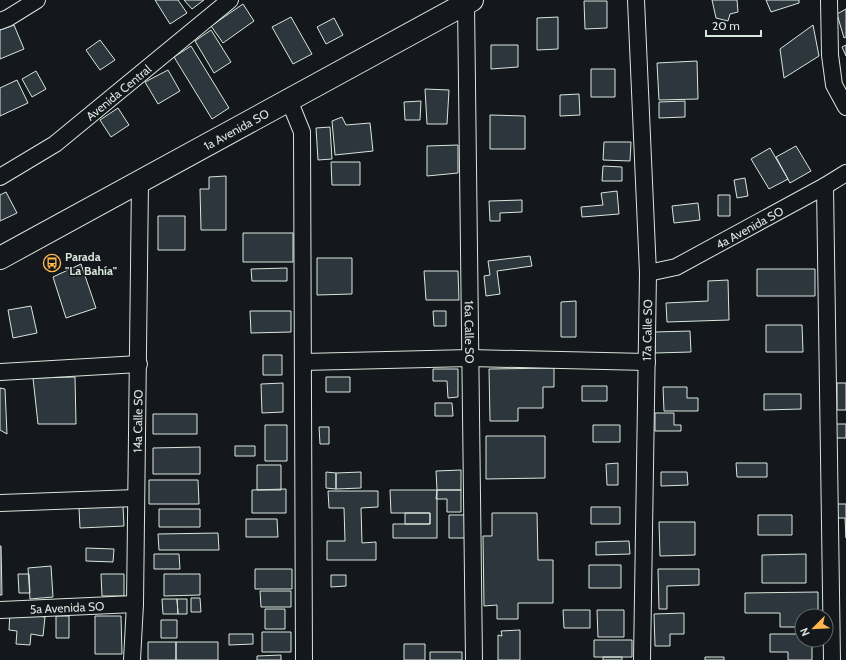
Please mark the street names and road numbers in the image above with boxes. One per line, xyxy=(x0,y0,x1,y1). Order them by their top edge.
street label: Avenida Central xyxy=(83,61,154,123)
street label: 1a Avenida SO xyxy=(201,105,271,153)
street label: 4a Avenida SO xyxy=(713,203,786,252)
street label: 17a Calle SO xyxy=(639,299,655,361)
street label: 16a Calle SO xyxy=(462,300,478,364)
street label: 14a Calle SO xyxy=(129,389,145,453)
street label: 5a Avenida SO xyxy=(29,598,105,616)

